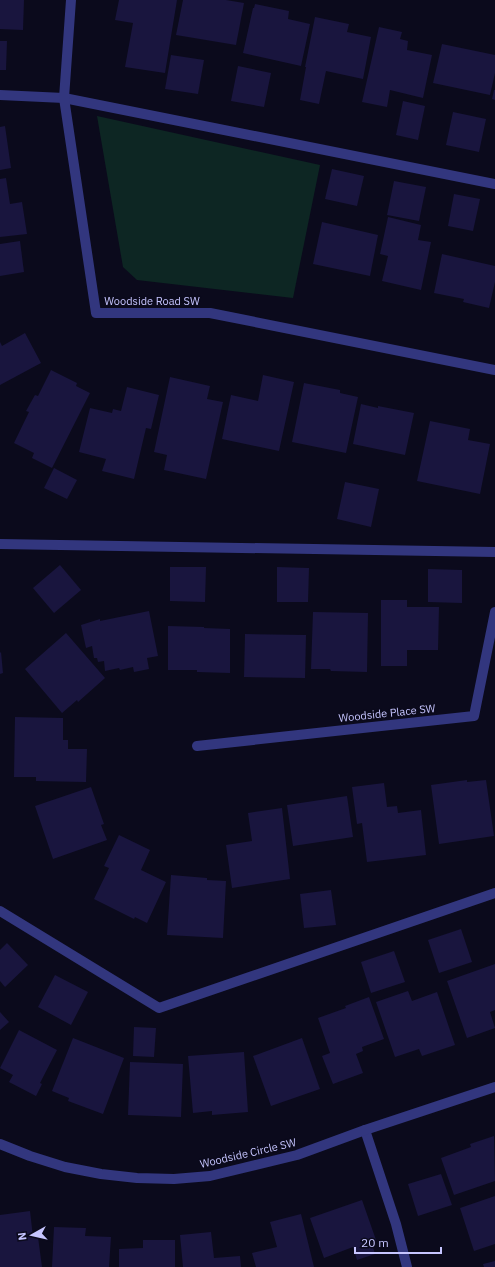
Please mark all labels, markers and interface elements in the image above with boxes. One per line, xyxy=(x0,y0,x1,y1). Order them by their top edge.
street label: Woodside Road SW xyxy=(104,294,200,308)
street label: Woodside Place SW xyxy=(338,701,436,725)
street label: Woodside Circle SW xyxy=(198,1135,298,1171)
north arrow xyxy=(12,1215,52,1255)
scale bar xyxy=(355,1229,441,1255)
text: N xyxy=(15,1231,30,1241)
text: 20 m xyxy=(361,1235,389,1250)

